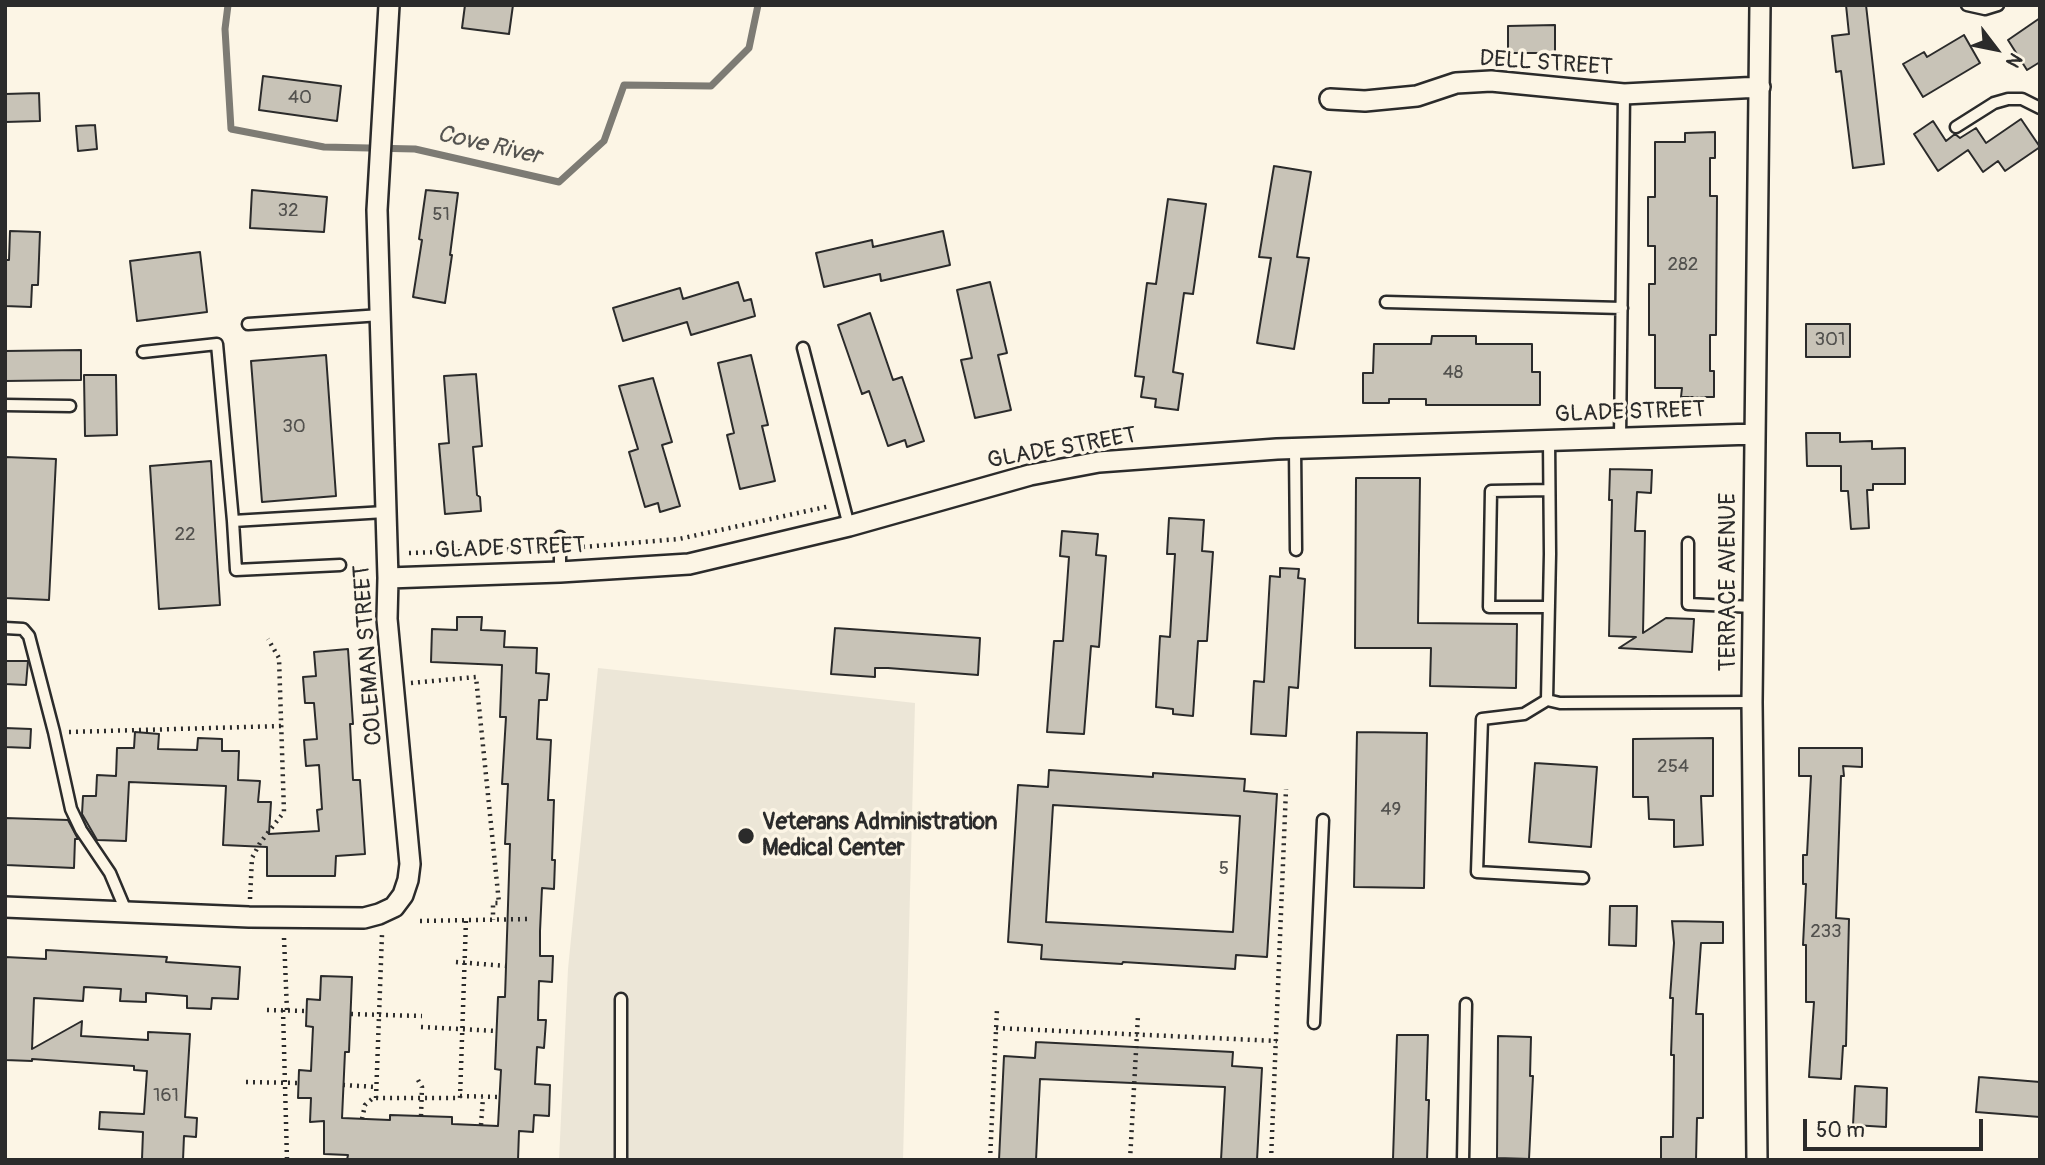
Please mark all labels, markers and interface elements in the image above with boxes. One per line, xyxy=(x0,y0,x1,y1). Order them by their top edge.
north arrow xyxy=(1961,14,2031,84)
street label: DELL STREET xyxy=(1478,46,1614,82)
text: N xyxy=(2000,48,2027,72)
house number: 40 xyxy=(288,87,312,109)
water label: Cove River xyxy=(434,120,544,172)
house number: 32 xyxy=(277,200,299,222)
house number: 51 xyxy=(432,204,450,226)
house number: 282 xyxy=(1668,254,1698,276)
house number: 301 xyxy=(1814,329,1846,351)
house number: 48 xyxy=(1443,362,1463,384)
street label: GLADE STREET xyxy=(1554,397,1706,429)
house number: 30 xyxy=(282,416,306,438)
street label: GLADE STREET xyxy=(985,422,1139,476)
street label: TERRACE AVENUE xyxy=(1715,493,1743,671)
house number: 22 xyxy=(174,524,196,546)
street label: GLADE STREET xyxy=(434,533,586,565)
street label: COLEMAN STREET xyxy=(349,564,389,746)
house number: 254 xyxy=(1657,756,1689,778)
house number: 49 xyxy=(1381,799,1401,821)
place label: Veterans Administration Medical Center xyxy=(762,809,998,863)
marker: Veterans Administration Medical Center xyxy=(736,826,756,846)
house number: 5 xyxy=(1219,858,1229,880)
house number: 233 xyxy=(1810,921,1842,943)
house number: 161 xyxy=(153,1085,179,1107)
scale bar xyxy=(1807,1106,1987,1150)
text: 50 m xyxy=(1816,1117,1865,1144)

